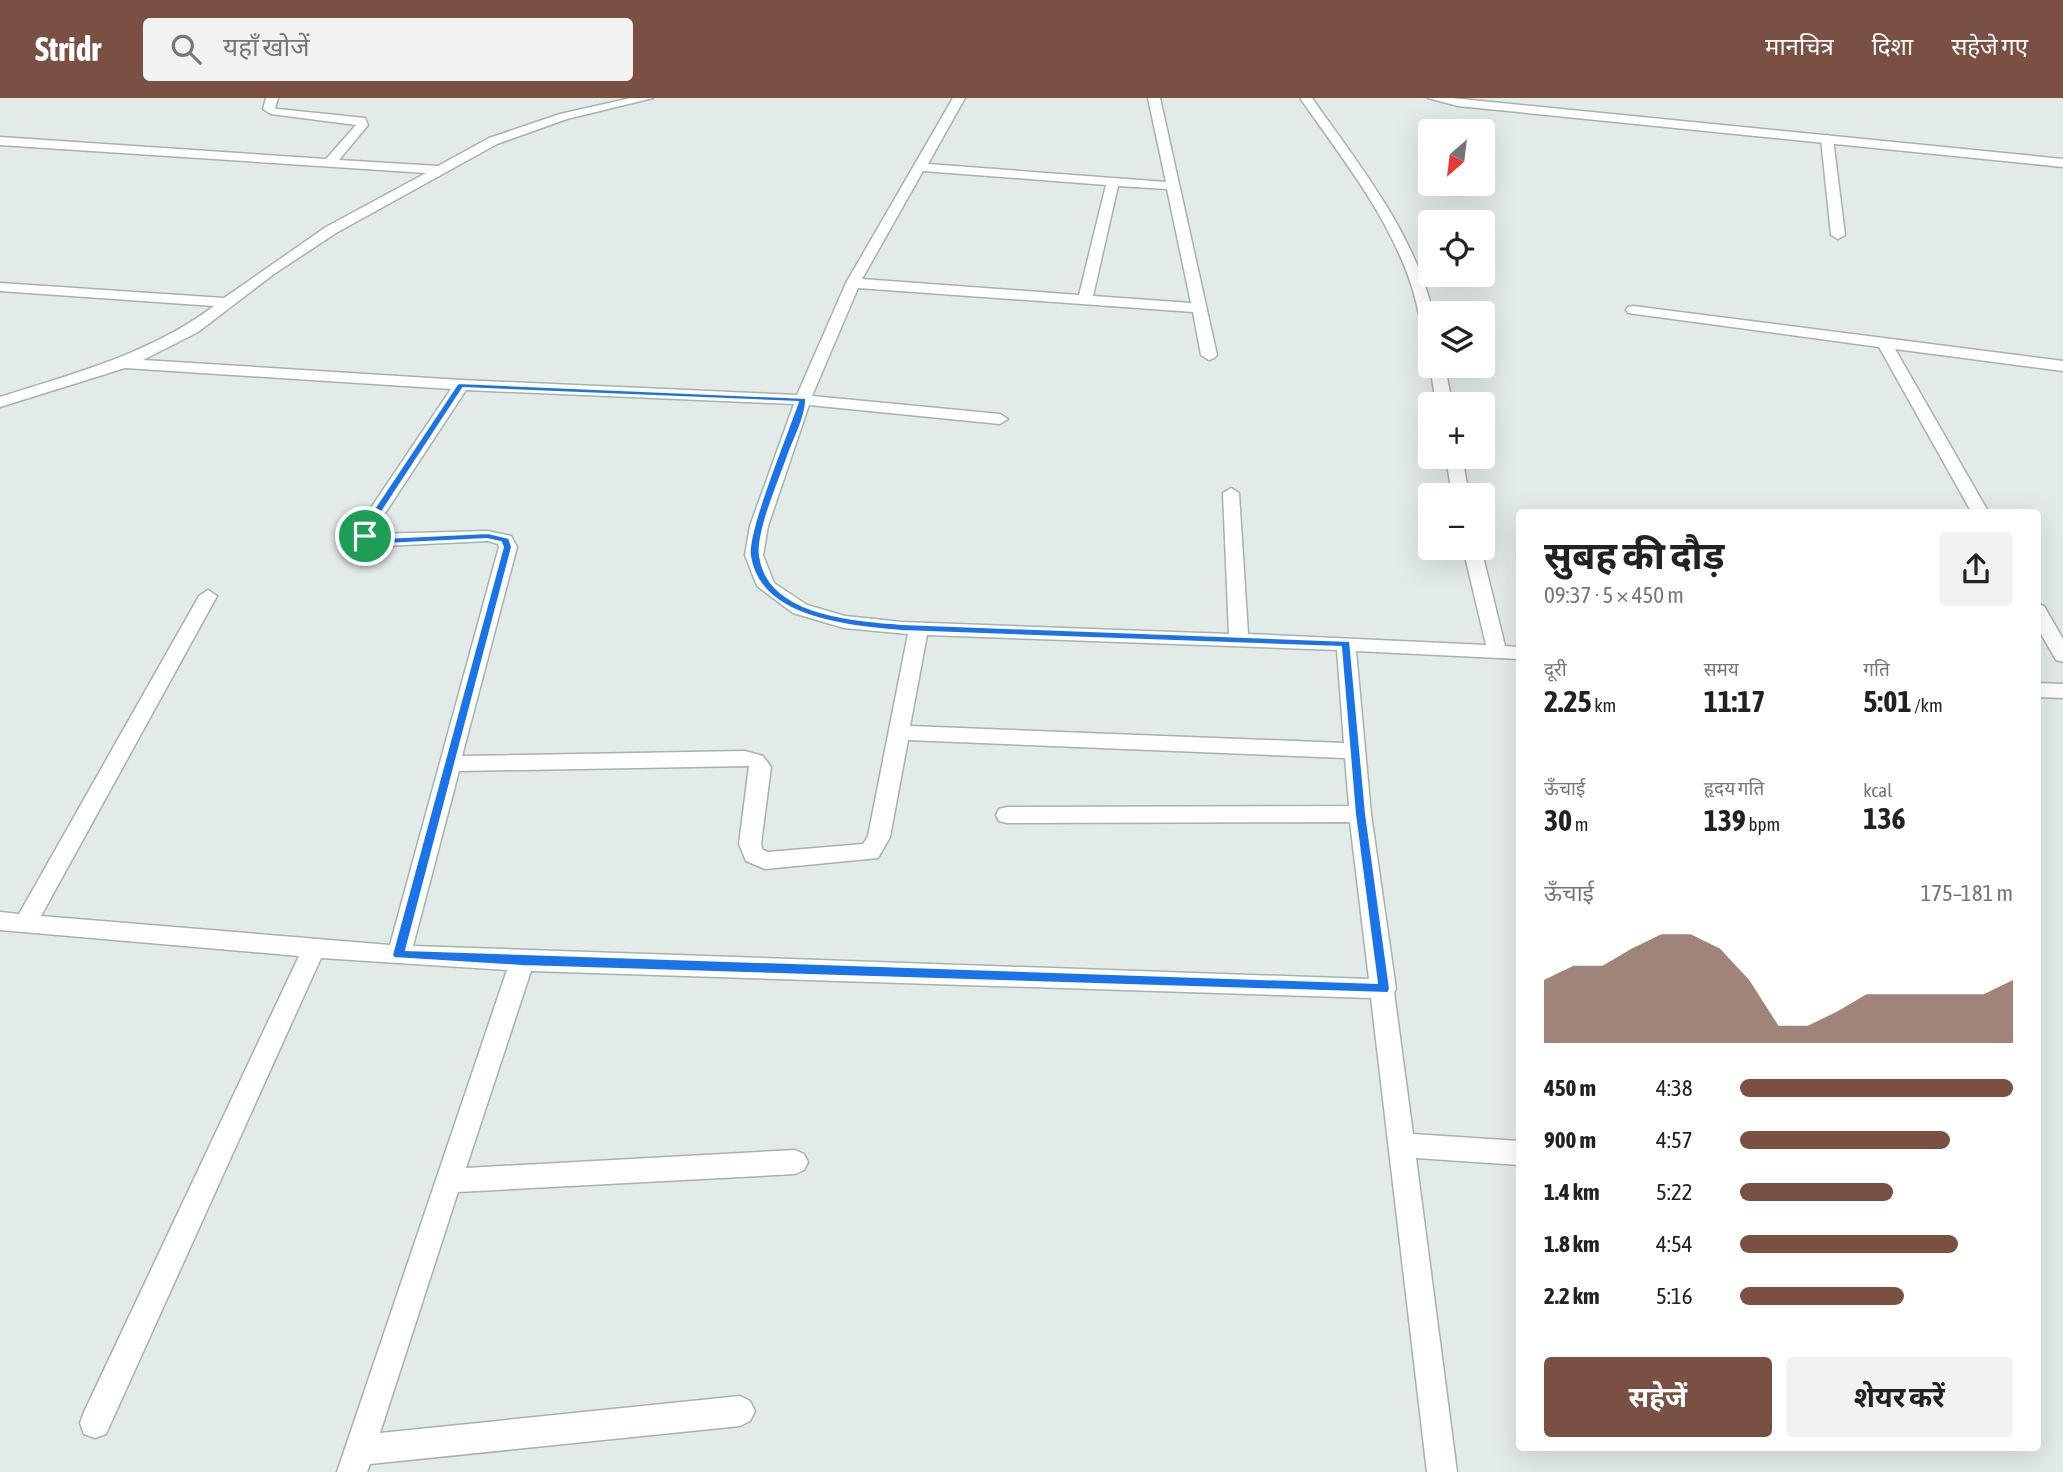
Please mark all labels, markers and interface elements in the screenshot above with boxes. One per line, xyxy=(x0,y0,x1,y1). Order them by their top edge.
search box xyxy=(143,18,633,81)
text: Stridr xyxy=(35,30,101,68)
icon: search xyxy=(167,30,205,68)
text: यहाँ खोजें xyxy=(223,32,310,62)
text: मानचित्र xyxy=(1765,33,1834,60)
text: दिशा xyxy=(1872,33,1913,60)
text: सहेजे गए xyxy=(1951,33,2028,60)
north arrow xyxy=(1418,119,1494,196)
map controls xyxy=(1418,119,1495,560)
button: locate xyxy=(1418,210,1495,287)
button: layers xyxy=(1418,301,1495,378)
button: + xyxy=(1418,392,1495,469)
button: − xyxy=(1418,483,1495,560)
pin xyxy=(335,506,395,566)
icon: arrive xyxy=(346,517,384,555)
button: share xyxy=(1939,532,2013,606)
text: सुबह की दौड़ xyxy=(1544,534,1724,577)
text: 09:37 · 5 × 450 m xyxy=(1544,582,1684,608)
text: दूरी xyxy=(1544,658,1567,680)
text: समय xyxy=(1704,658,1739,680)
text: गति xyxy=(1863,658,1890,680)
text: 2.25 xyxy=(1544,684,1592,718)
text: 11:17 xyxy=(1704,684,1765,718)
text: 5:01 xyxy=(1863,684,1912,718)
text: km xyxy=(1592,694,1616,716)
text: /km xyxy=(1912,694,1943,716)
text: ऊँचाई xyxy=(1544,777,1585,799)
text: हृदय गति xyxy=(1704,777,1764,799)
text: kcal xyxy=(1863,779,1892,801)
text: 136 xyxy=(1863,801,1906,835)
text: 30 xyxy=(1544,803,1572,837)
text: 139 xyxy=(1704,803,1746,837)
text: m xyxy=(1572,813,1589,835)
text: bpm xyxy=(1746,813,1780,835)
text: ऊँचाई xyxy=(1544,880,1594,906)
text: 175–181 m xyxy=(1920,880,2013,906)
text: 450 m xyxy=(1544,1075,1596,1101)
text: 4:38 xyxy=(1656,1075,1693,1101)
text: 900 m xyxy=(1544,1127,1596,1153)
text: 4:57 xyxy=(1656,1127,1693,1153)
text: 1.4 km xyxy=(1544,1179,1600,1205)
text: 5:22 xyxy=(1656,1179,1693,1205)
text: 1.8 km xyxy=(1544,1231,1600,1257)
text: 4:54 xyxy=(1656,1231,1693,1257)
text: 2.2 km xyxy=(1544,1283,1600,1309)
text: 5:16 xyxy=(1656,1283,1693,1309)
button: सहेजें xyxy=(1544,1357,1772,1437)
button: शेयर करें xyxy=(1786,1357,2013,1437)

